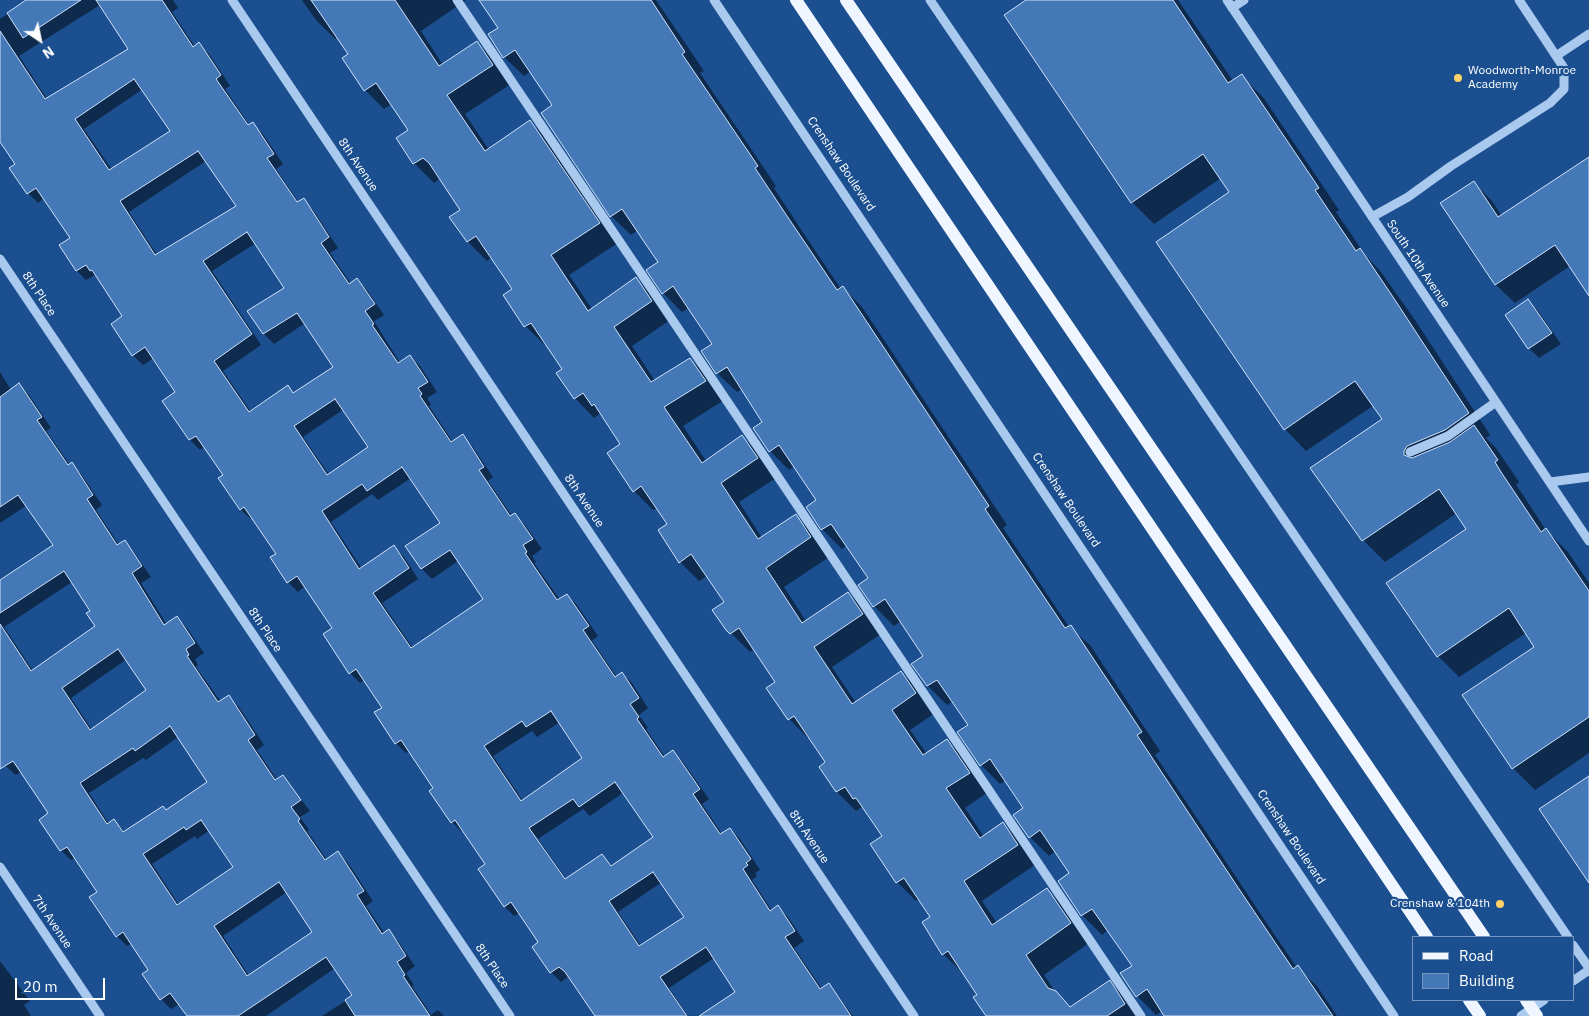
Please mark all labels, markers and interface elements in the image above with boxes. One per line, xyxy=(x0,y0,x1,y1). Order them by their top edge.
north arrow xyxy=(15,15,65,65)
text: N xyxy=(39,42,58,63)
place label: Woodworth-Monroe Academy xyxy=(1468,64,1576,92)
marker: Woodworth-Monroe Academy xyxy=(1452,72,1464,84)
street label: Crenshaw Boulevard xyxy=(804,114,878,214)
street label: 8th Avenue xyxy=(335,136,381,194)
street label: South 10th Avenue xyxy=(1383,217,1453,311)
street label: 8th Place xyxy=(19,269,59,319)
street label: Crenshaw Boulevard xyxy=(1029,450,1103,550)
street label: 8th Avenue xyxy=(561,472,607,530)
street label: 8th Place xyxy=(245,605,285,655)
street label: Crenshaw Boulevard xyxy=(1254,787,1328,887)
street label: 8th Avenue xyxy=(786,808,832,866)
street label: 7th Avenue xyxy=(29,893,75,951)
place label: Crenshaw & 104th xyxy=(1390,897,1490,911)
marker: Crenshaw & 104th xyxy=(1494,898,1506,910)
legend xyxy=(1412,936,1574,1001)
street label: 8th Place xyxy=(472,941,512,991)
text: Road xyxy=(1459,946,1494,965)
scale bar xyxy=(18,968,108,1000)
text: Building xyxy=(1459,971,1514,990)
text: 20 m xyxy=(23,977,58,996)

